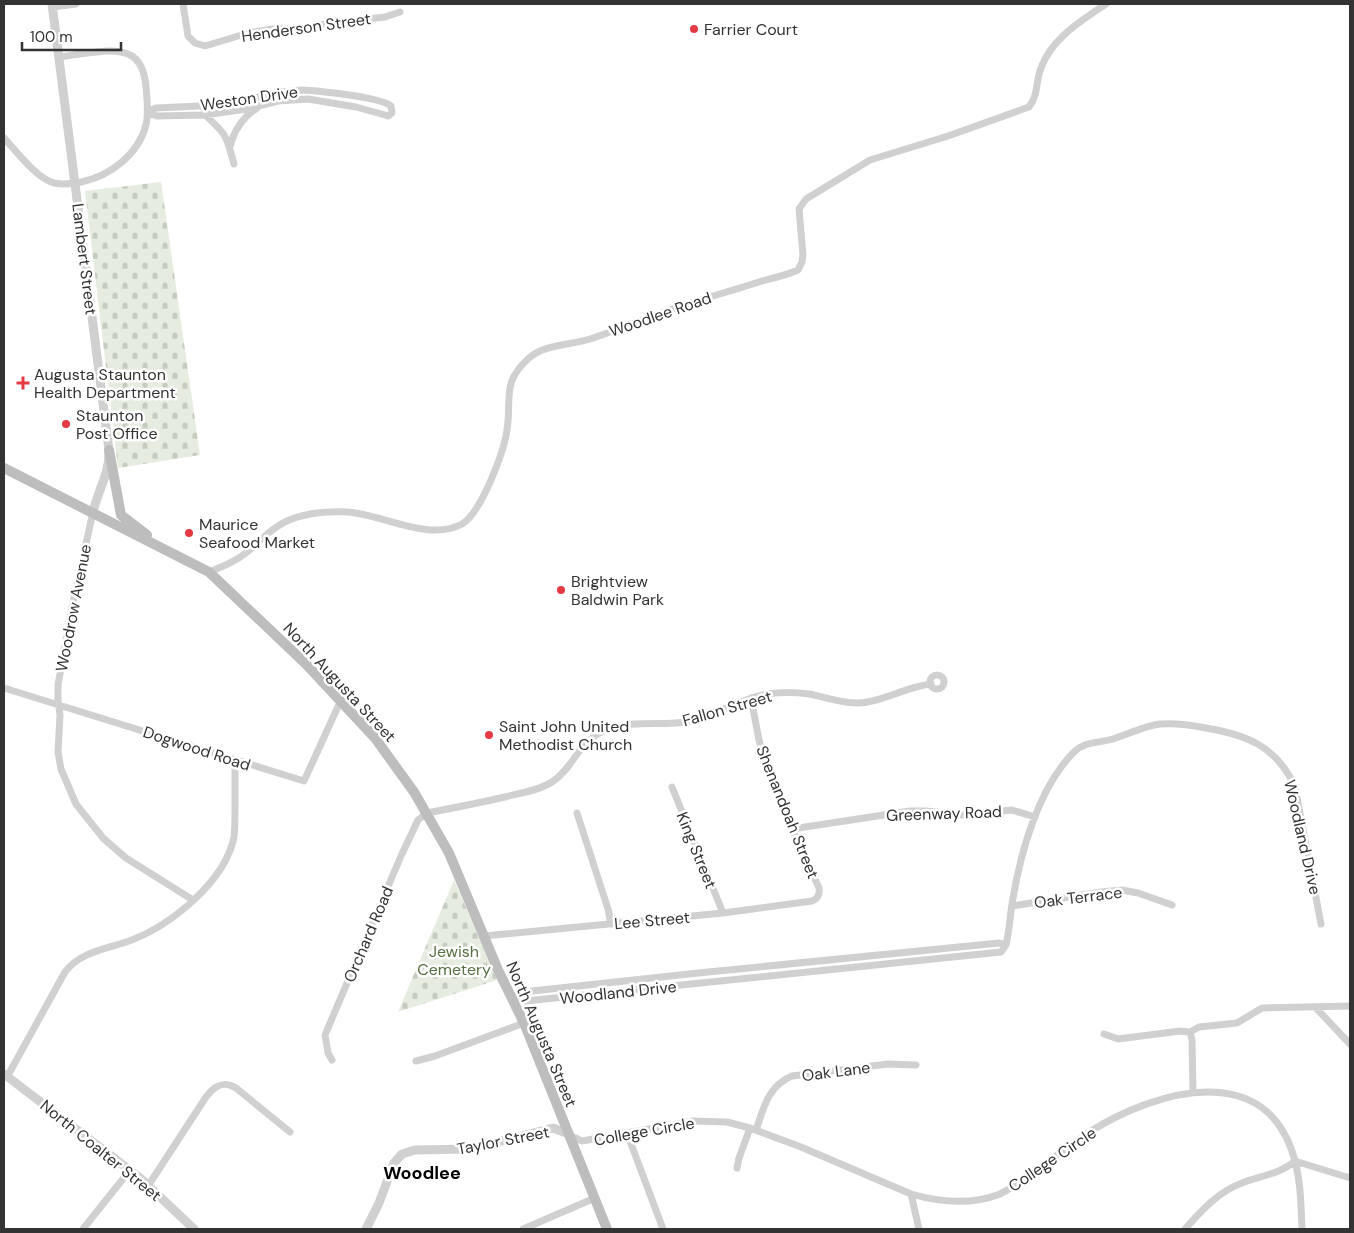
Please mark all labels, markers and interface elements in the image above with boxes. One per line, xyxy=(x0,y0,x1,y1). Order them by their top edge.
street label: Henderson Street xyxy=(240,8,372,47)
place label: Farrier Court xyxy=(704,19,798,40)
scale bar xyxy=(22,20,121,52)
marker: Farrier Court xyxy=(688,23,700,35)
text: 100 m xyxy=(30,27,73,47)
street label: Weston Drive xyxy=(199,81,299,116)
street label: Lambert Street xyxy=(67,202,102,316)
street label: Woodlee Road xyxy=(606,287,714,342)
place label: Augusta Staunton Health Department xyxy=(34,364,176,403)
marker: Augusta Staunton Health Department xyxy=(16,376,30,390)
place label: Staunton Post Office xyxy=(76,405,158,444)
marker: Staunton Post Office xyxy=(60,418,72,430)
place label: Maurice Seafood Market xyxy=(199,514,315,553)
marker: Maurice Seafood Market xyxy=(183,527,195,539)
street label: Woodrow Avenue xyxy=(51,543,96,674)
place label: Brightview Baldwin Park xyxy=(571,571,664,610)
marker: Brightview Baldwin Park xyxy=(555,584,567,596)
street label: North Augusta Street xyxy=(279,618,401,747)
street label: Fallon Street xyxy=(680,686,774,731)
place label: Saint John United Methodist Church xyxy=(499,716,632,755)
street label: Dogwood Road xyxy=(141,721,253,776)
marker: Saint John United Methodist Church xyxy=(483,729,495,741)
street label: Shenandoah Street xyxy=(751,743,824,882)
street label: Woodland Drive xyxy=(1279,778,1326,897)
street label: Greenway Road xyxy=(886,801,1002,826)
street label: King Street xyxy=(672,809,721,892)
street label: Oak Terrace xyxy=(1033,882,1123,913)
street label: Orchard Road xyxy=(339,883,398,985)
street label: Lee Street xyxy=(613,907,691,934)
park label: Jewish Cemetery xyxy=(417,941,491,980)
street label: North Augusta Street xyxy=(501,958,582,1110)
street label: Woodland Drive xyxy=(559,976,677,1009)
street label: Oak Lane xyxy=(801,1057,871,1086)
street label: North Coalter Street xyxy=(36,1095,166,1206)
street label: College Circle xyxy=(592,1112,696,1151)
street label: Taylor Street xyxy=(455,1121,551,1160)
street label: College Circle xyxy=(1004,1122,1100,1197)
district label: Woodlee xyxy=(383,1161,461,1185)

